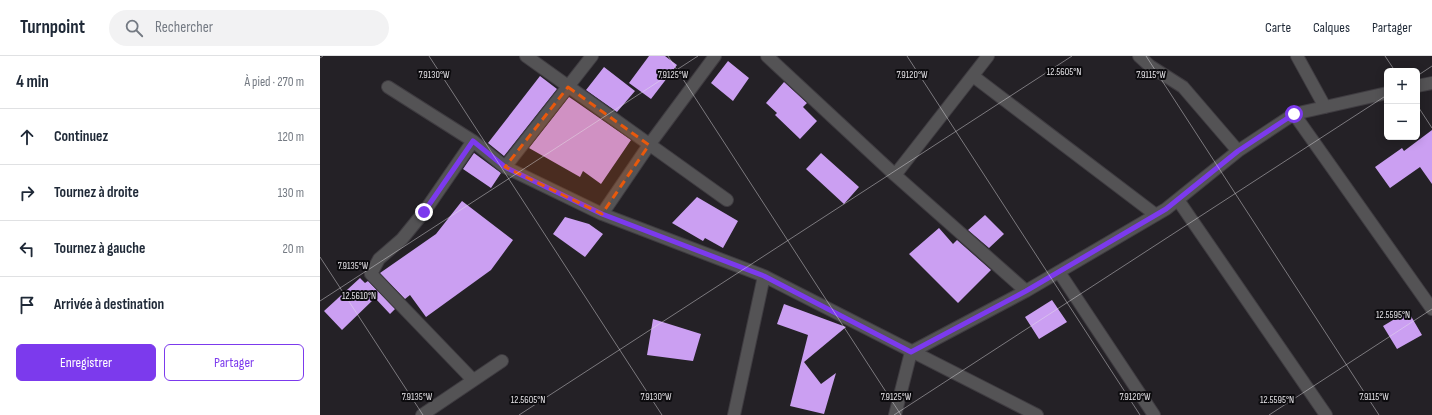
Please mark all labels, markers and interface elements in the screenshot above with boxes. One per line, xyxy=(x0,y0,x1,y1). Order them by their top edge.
search box xyxy=(109,10,389,46)
text: Turnpoint xyxy=(20,16,85,39)
icon: search xyxy=(123,17,145,39)
text: Rechercher xyxy=(155,18,213,37)
text: Carte xyxy=(1265,19,1291,36)
text: Calques xyxy=(1313,19,1350,36)
text: Partager xyxy=(1372,19,1412,36)
text: 12.5605°N xyxy=(1047,66,1081,78)
map controls xyxy=(1384,68,1420,140)
button: + xyxy=(1384,68,1420,104)
text: 7.9130°W xyxy=(419,69,450,81)
text: 7.9125°W xyxy=(658,69,689,81)
text: 7.9120°W xyxy=(897,69,928,81)
text: 7.9115°W xyxy=(1136,69,1166,81)
text: 4 min xyxy=(16,72,49,92)
text: À pied · 270 m xyxy=(244,74,304,90)
button: − xyxy=(1384,104,1420,140)
route start xyxy=(1285,105,1303,123)
icon: ahead xyxy=(16,126,38,148)
text: Continuez xyxy=(54,127,108,146)
text: 120 m xyxy=(278,129,304,145)
icon: right xyxy=(16,182,38,204)
text: Tournez à droite xyxy=(54,183,139,202)
text: 130 m xyxy=(278,185,304,201)
route end xyxy=(415,203,433,221)
icon: left xyxy=(16,238,38,260)
text: Tournez à gauche xyxy=(54,239,145,258)
text: 20 m xyxy=(282,241,304,257)
text: 7.9135°W xyxy=(338,260,369,272)
text: 12.5610°N xyxy=(342,290,376,302)
icon: arrive xyxy=(16,294,38,316)
text: Arrivée à destination xyxy=(54,295,164,314)
text: 12.5595°N xyxy=(1376,309,1410,321)
button: Enregistrer xyxy=(16,344,156,381)
button: Partager xyxy=(164,344,304,381)
text: 7.9135°W xyxy=(402,391,433,403)
text: 7.9130°W xyxy=(641,391,672,403)
text: 7.9125°W xyxy=(881,391,912,403)
text: 7.9120°W xyxy=(1120,391,1151,403)
text: 7.9115°W xyxy=(1359,391,1389,403)
text: 12.5605°N xyxy=(511,394,545,406)
text: 12.5595°N xyxy=(1260,394,1294,406)

